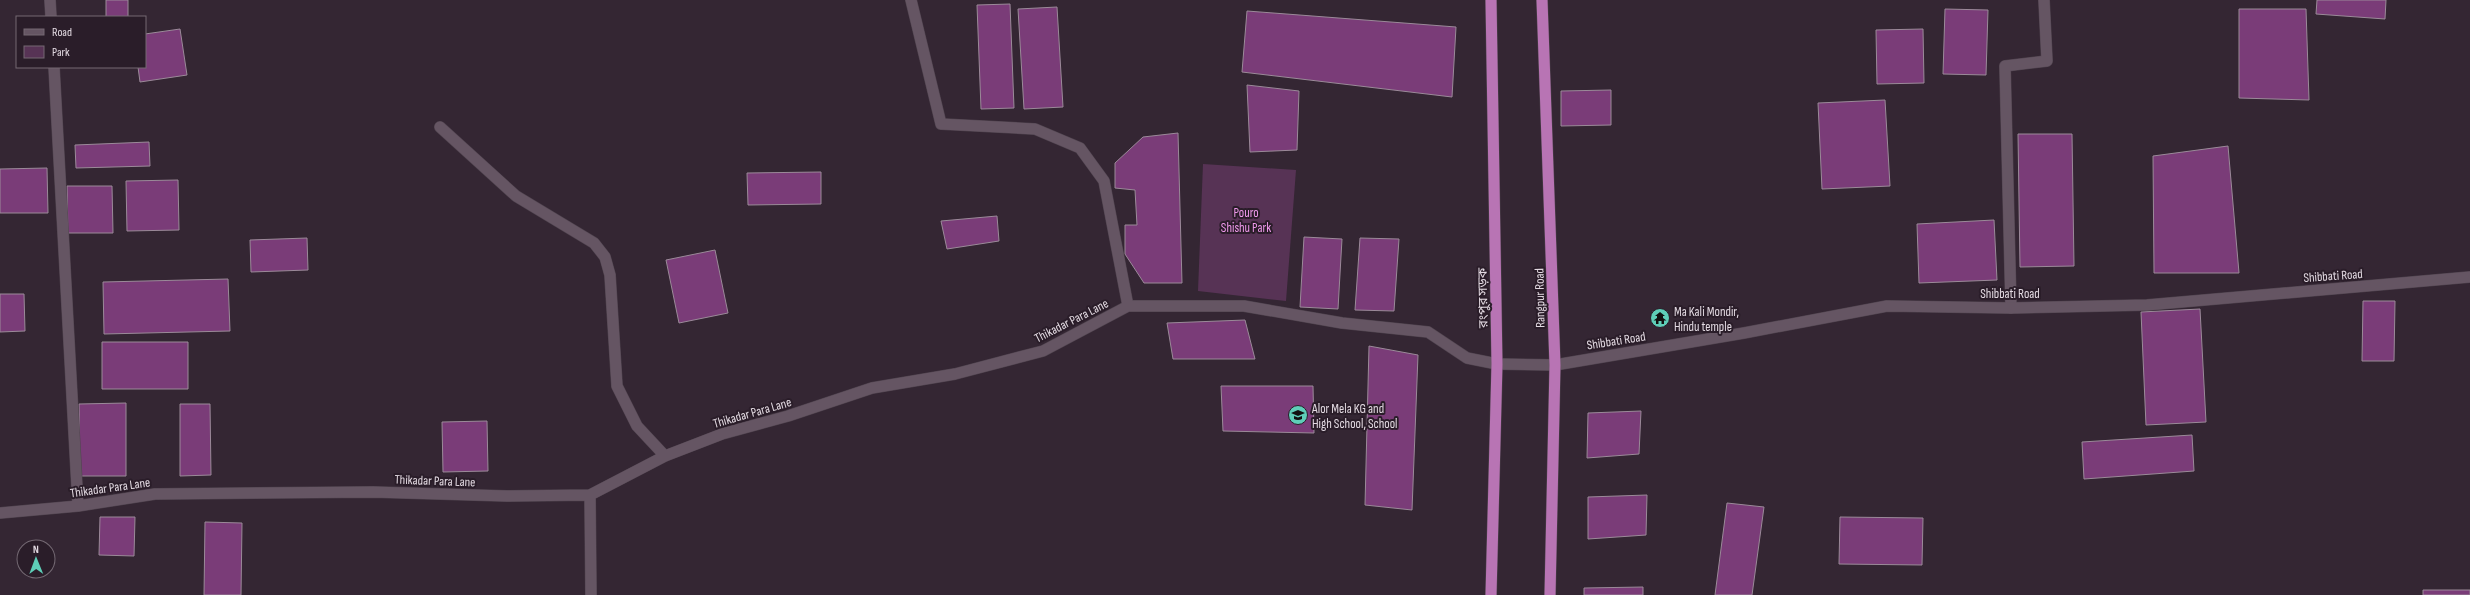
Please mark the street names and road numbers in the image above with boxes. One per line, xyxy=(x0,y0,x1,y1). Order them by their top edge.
street label: Shibbati Road xyxy=(2303,266,2363,286)
street label: রংপুর সড়ক xyxy=(1474,267,1492,329)
street label: Rangpur Road xyxy=(1531,268,1549,328)
street label: Shibbati Road xyxy=(1980,286,2040,302)
street label: Thikadar Para Lane xyxy=(1032,295,1111,346)
street label: Shibbati Road xyxy=(1586,328,1647,354)
street label: Thikadar Para Lane xyxy=(711,394,793,432)
street label: Thikadar Para Lane xyxy=(394,472,476,490)
street label: Thikadar Para Lane xyxy=(69,474,151,502)

